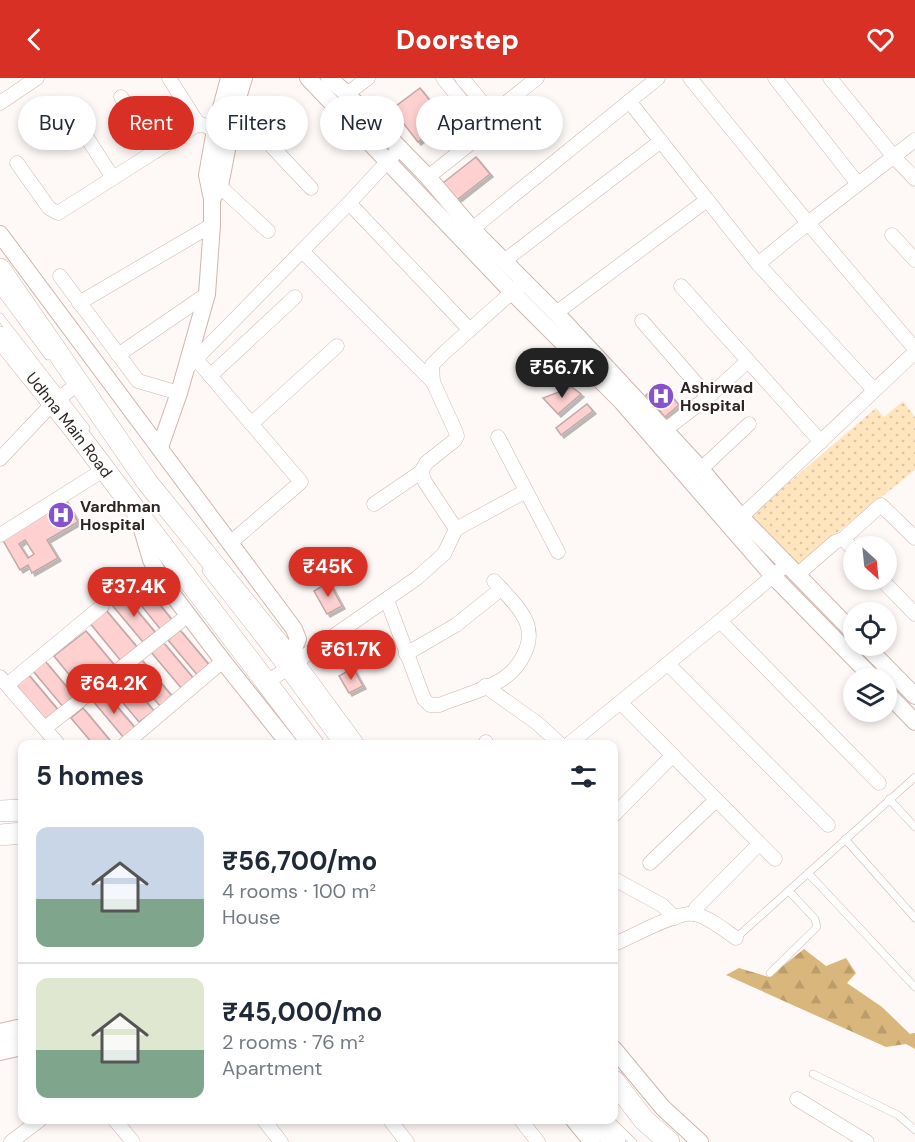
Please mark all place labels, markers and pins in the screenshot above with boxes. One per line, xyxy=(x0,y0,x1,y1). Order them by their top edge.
pin: ₹56.7K xyxy=(513,348,611,399)
place label: Ashirwad Hospital xyxy=(680,377,753,416)
hospital icon: Ashirwad Hospital xyxy=(646,381,676,411)
place label: Vardhman Hospital xyxy=(80,496,161,535)
hospital icon: Vardhman Hospital xyxy=(46,500,76,530)
pin: ₹45K xyxy=(292,547,364,598)
pin: ₹37.4K xyxy=(85,567,183,618)
pin: ₹61.7K xyxy=(302,630,400,681)
pin: ₹64.2K xyxy=(65,664,163,715)

